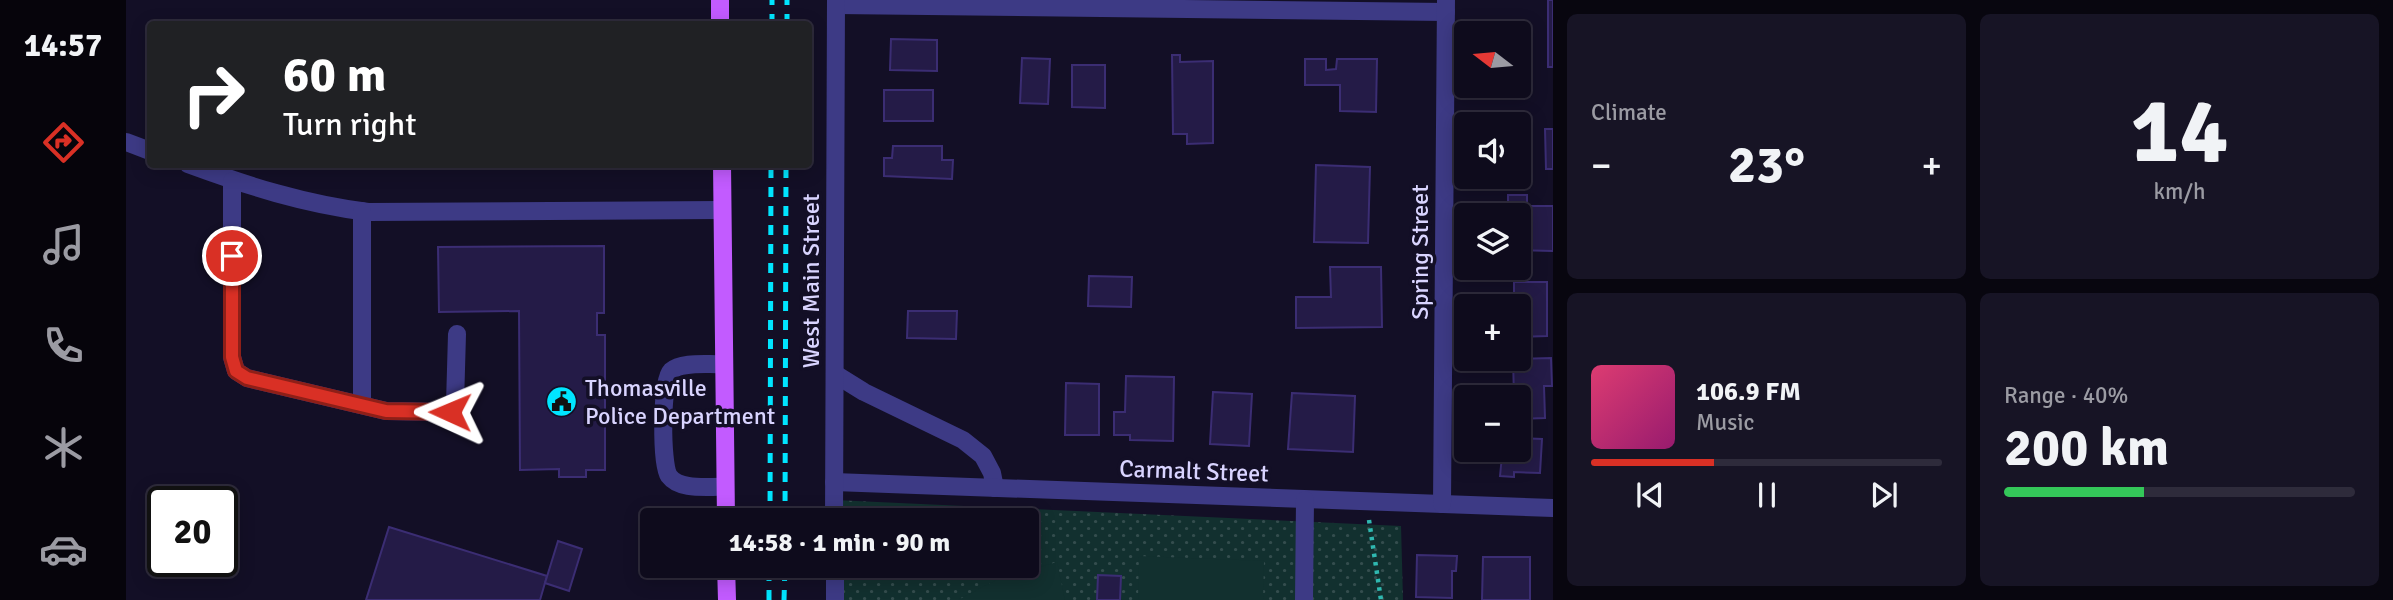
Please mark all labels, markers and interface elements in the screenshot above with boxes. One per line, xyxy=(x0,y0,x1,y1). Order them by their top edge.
north arrow xyxy=(1454,21,1531,98)
map controls xyxy=(1454,21,1531,462)
text: 14:57 xyxy=(24,26,102,65)
text: 60 m xyxy=(283,45,386,105)
icon: right xyxy=(168,49,259,140)
text: 14 xyxy=(2130,75,2229,188)
text: Climate xyxy=(1591,98,1667,127)
text: Turn right xyxy=(283,105,416,144)
button: sound xyxy=(1454,112,1531,189)
icon: directions xyxy=(39,118,88,167)
text: 23° xyxy=(1728,133,1805,197)
text: − xyxy=(1591,142,1612,189)
text: + xyxy=(1921,142,1942,189)
text: km/h xyxy=(2153,177,2206,206)
street label: Spring Street xyxy=(1405,184,1435,320)
street label: West Main Street xyxy=(796,194,826,368)
button: layers xyxy=(1454,203,1531,280)
icon: music xyxy=(39,220,88,269)
pin xyxy=(202,226,262,286)
icon: arrive xyxy=(213,237,251,275)
button: + xyxy=(1454,294,1531,371)
icon: phone xyxy=(39,321,88,370)
place label: Thomasville Police Department xyxy=(585,373,775,431)
position arrow xyxy=(413,375,487,449)
text: 106.9 FM xyxy=(1696,376,1801,408)
text: Range · 40% xyxy=(2004,381,2128,410)
public building icon: Thomasville Police Department xyxy=(545,385,579,419)
button: − xyxy=(1454,385,1531,462)
text: Music xyxy=(1696,408,1754,437)
text: 200 km xyxy=(2004,416,2169,480)
icon: climate xyxy=(39,423,88,472)
street label: Carmalt Street xyxy=(1119,453,1269,489)
icon: previous xyxy=(1631,476,1669,514)
icon: pause xyxy=(1748,476,1786,514)
icon: next xyxy=(1865,476,1903,514)
speed limit sign: 20 xyxy=(147,486,238,577)
icon: car xyxy=(39,525,88,574)
text: 14:58 · 1 min · 90 m xyxy=(729,527,950,559)

